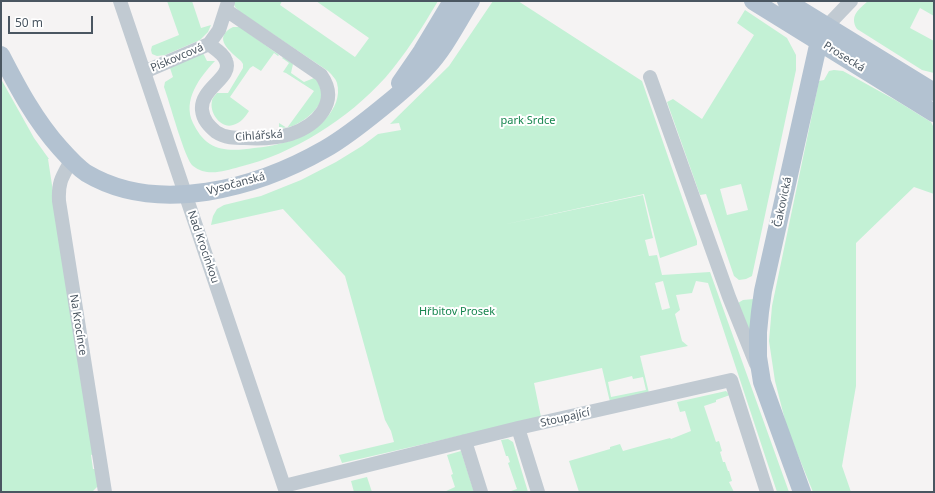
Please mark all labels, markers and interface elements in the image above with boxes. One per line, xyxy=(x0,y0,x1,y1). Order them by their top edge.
scale bar xyxy=(10,8,95,34)
text: 50 m xyxy=(15,14,43,31)
street label: Prosecká xyxy=(821,39,867,75)
street label: Pískovcová xyxy=(149,41,205,75)
park label: park Srdce xyxy=(501,114,555,128)
street label: Cihlářská xyxy=(235,128,283,144)
street label: Vysočanská xyxy=(205,170,267,198)
street label: Čakovická xyxy=(771,176,795,228)
street label: Nad Krocínkou xyxy=(184,209,222,285)
street label: Na Krocínce xyxy=(67,294,89,356)
park label: Hřbitov Prosek xyxy=(419,305,495,319)
street label: Stoupající xyxy=(539,406,591,430)

